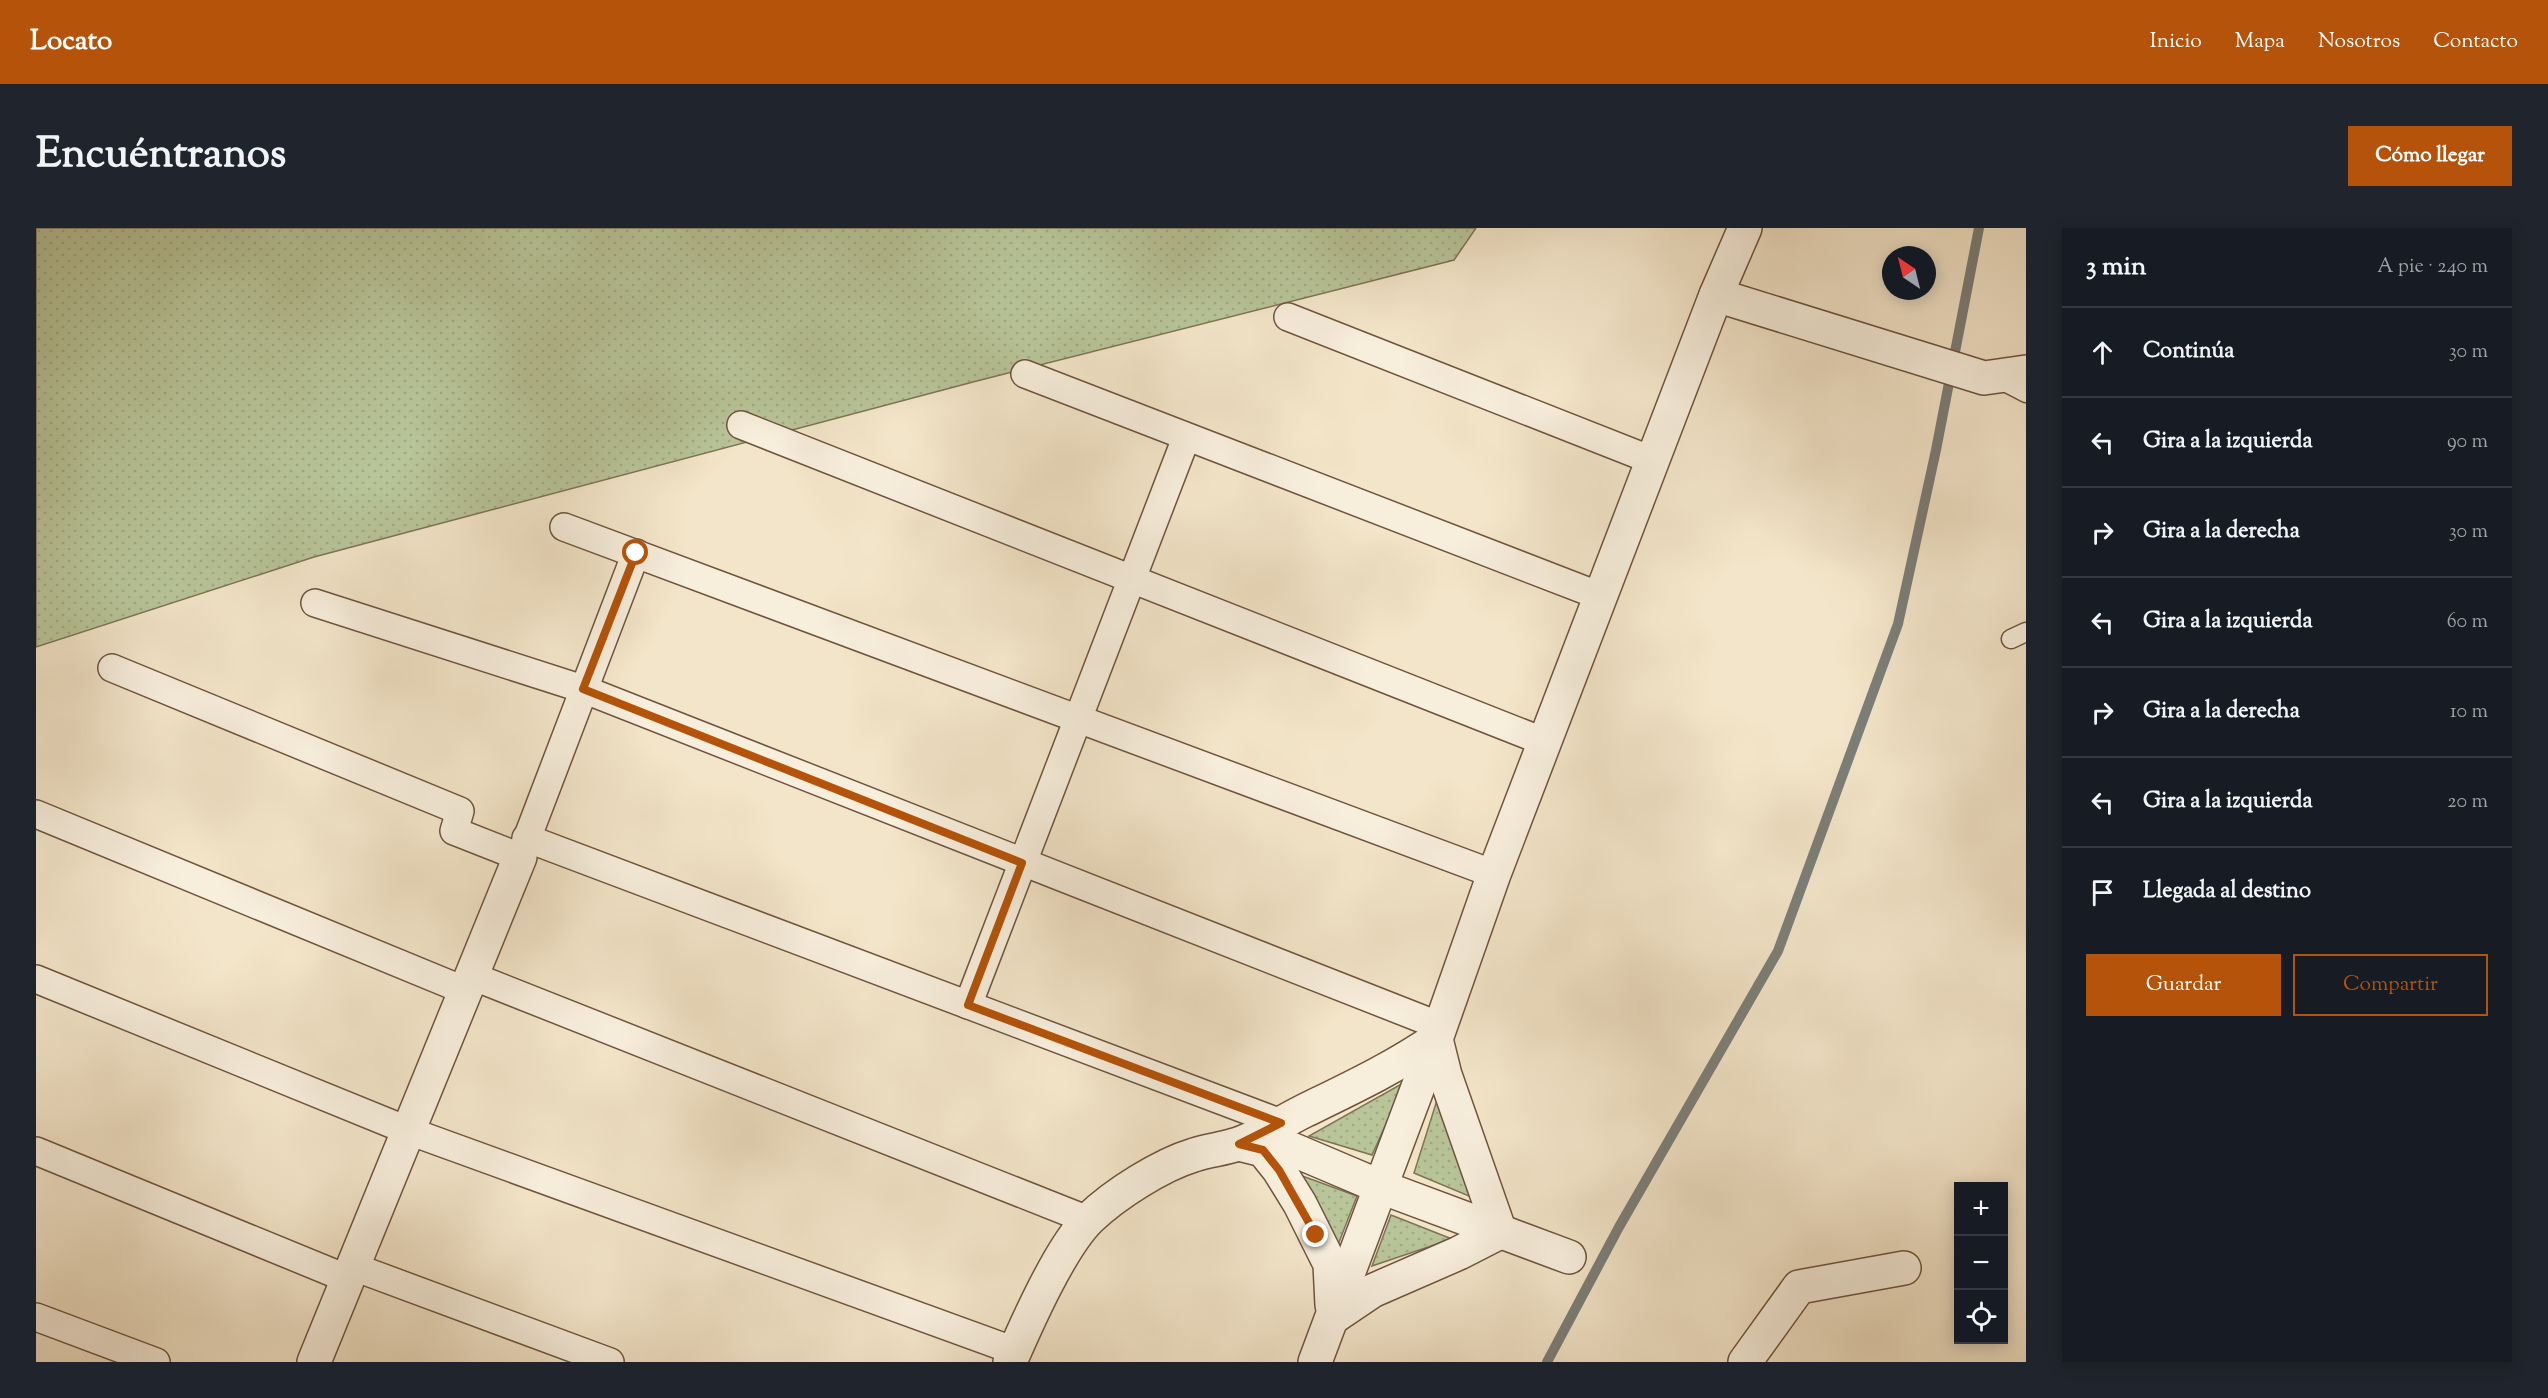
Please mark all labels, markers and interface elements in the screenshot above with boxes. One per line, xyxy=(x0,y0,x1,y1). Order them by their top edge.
text: Locato xyxy=(30,22,112,62)
text: Inicio xyxy=(2150,27,2202,57)
text: Mapa xyxy=(2235,27,2285,57)
text: Nosotros xyxy=(2318,27,2400,57)
text: Contacto xyxy=(2433,27,2518,57)
text: Encuéntranos xyxy=(36,126,286,186)
button: Cómo llegar xyxy=(2348,126,2512,186)
north arrow xyxy=(1882,246,1936,300)
text: 3 min xyxy=(2086,249,2146,286)
text: A pie · 240 m xyxy=(2377,253,2488,282)
icon: ahead xyxy=(2086,336,2119,369)
text: Continúa xyxy=(2143,336,2234,368)
text: 30 m xyxy=(2449,338,2488,367)
icon: left xyxy=(2086,426,2119,459)
text: Gira a la izquierda xyxy=(2143,426,2313,458)
text: 90 m xyxy=(2447,428,2488,457)
icon: right xyxy=(2086,516,2119,549)
text: Gira a la derecha xyxy=(2143,516,2300,548)
text: 30 m xyxy=(2449,518,2488,547)
route start xyxy=(622,539,648,565)
icon: left xyxy=(2086,606,2119,639)
text: Gira a la izquierda xyxy=(2143,606,2313,638)
text: 60 m xyxy=(2447,608,2488,637)
icon: right xyxy=(2086,696,2119,729)
text: Gira a la derecha xyxy=(2143,696,2300,728)
text: 10 m xyxy=(2450,698,2488,727)
icon: left xyxy=(2086,786,2119,819)
text: Gira a la izquierda xyxy=(2143,786,2313,818)
text: 20 m xyxy=(2447,788,2488,817)
icon: arrive xyxy=(2086,876,2119,909)
text: Llegada al destino xyxy=(2143,876,2311,908)
button: Guardar xyxy=(2086,954,2281,1016)
button: Compartir xyxy=(2293,954,2488,1016)
map controls xyxy=(1954,1182,2008,1344)
button: + xyxy=(1954,1182,2008,1236)
route end xyxy=(1302,1221,1328,1247)
button: − xyxy=(1954,1236,2008,1290)
button: locate xyxy=(1954,1290,2008,1344)

